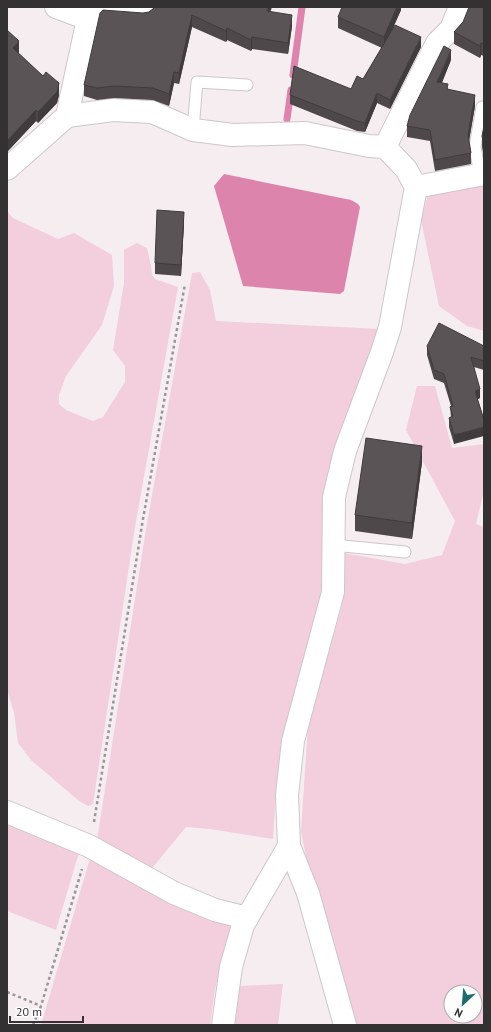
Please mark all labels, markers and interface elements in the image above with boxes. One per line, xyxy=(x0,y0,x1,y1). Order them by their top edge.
north arrow xyxy=(443,984,483,1024)
scale bar xyxy=(10,998,83,1024)
text: 20 m xyxy=(16,1004,42,1019)
text: N xyxy=(452,1005,465,1021)

